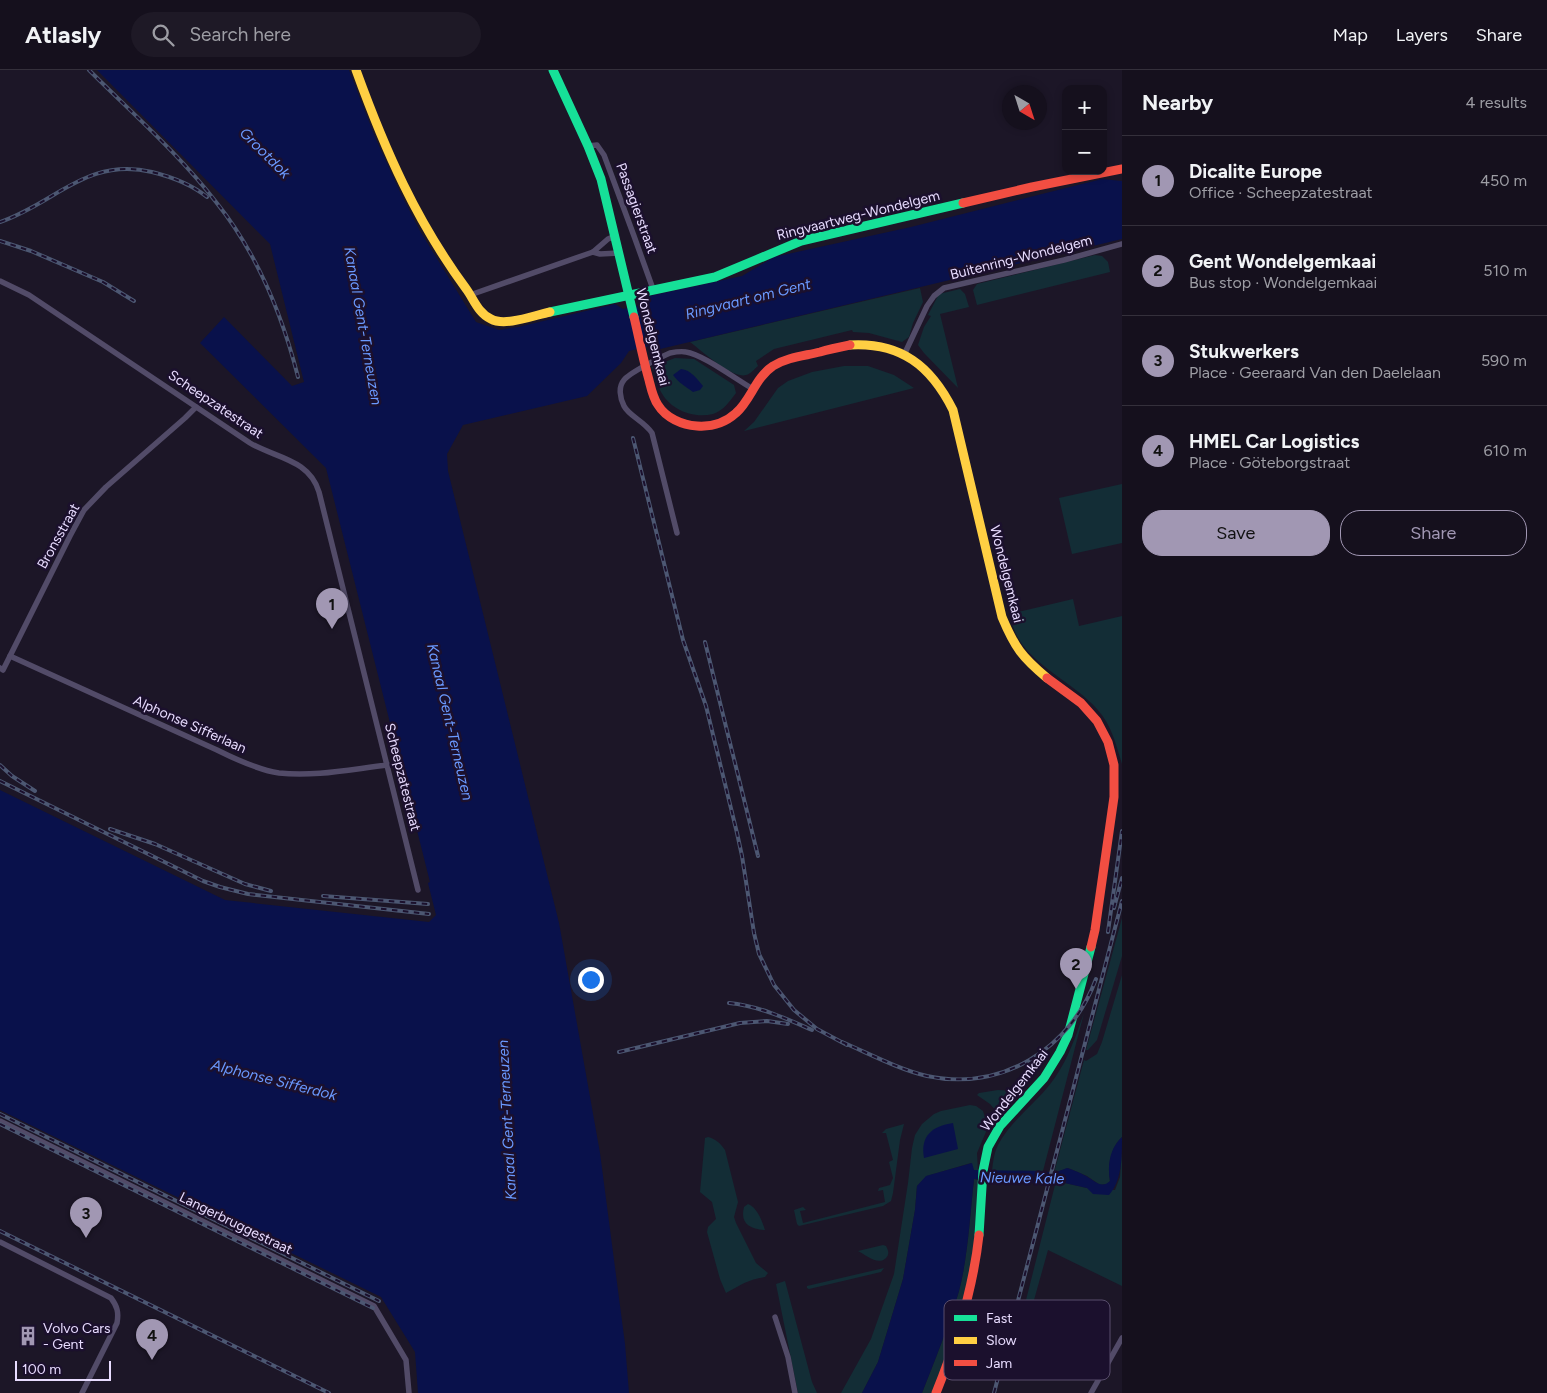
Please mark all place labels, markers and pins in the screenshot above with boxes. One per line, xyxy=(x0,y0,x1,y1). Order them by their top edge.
pin: 1 xyxy=(316,588,348,629)
pin: 2 xyxy=(1060,948,1092,989)
pin: 3 xyxy=(70,1197,102,1238)
pin: 4 xyxy=(136,1319,168,1360)
place label: Volvo Cars - Gent xyxy=(43,1320,111,1353)
building icon: Volvo Cars - Gent xyxy=(17,1325,39,1347)

